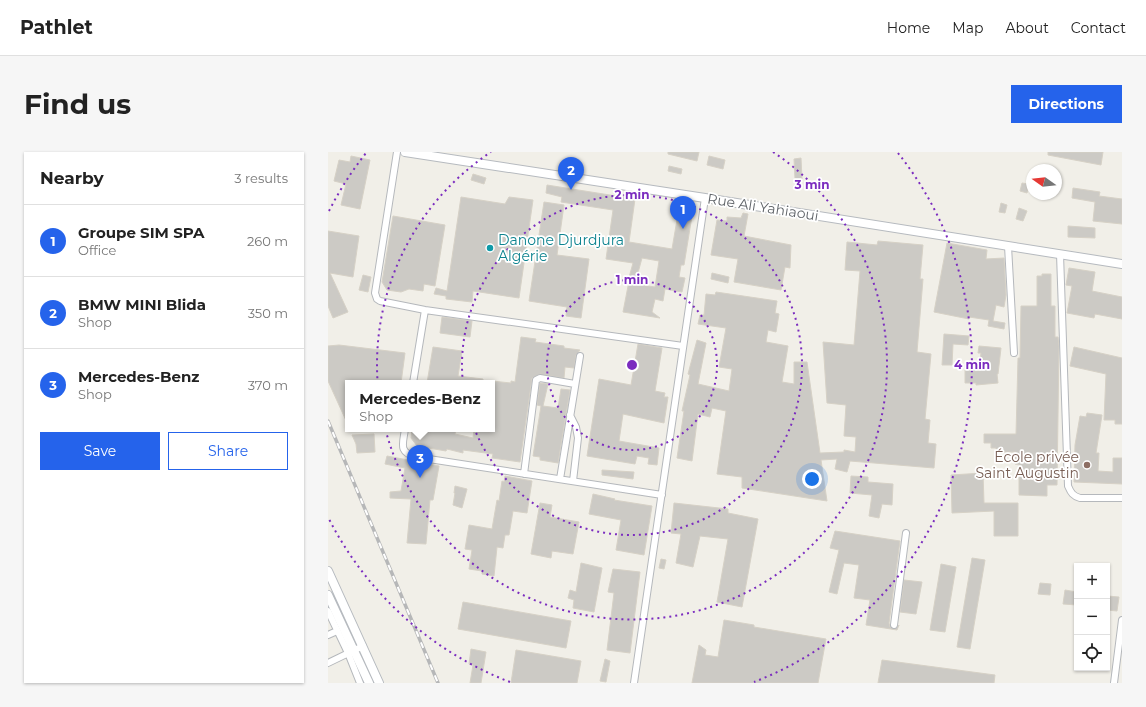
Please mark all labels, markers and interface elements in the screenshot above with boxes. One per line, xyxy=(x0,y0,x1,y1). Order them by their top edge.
text: Pathlet xyxy=(20,16,93,39)
text: Home xyxy=(887,19,930,37)
text: Map xyxy=(952,19,983,37)
text: About xyxy=(1005,19,1049,37)
text: Contact xyxy=(1071,19,1126,37)
button: Directions xyxy=(1011,85,1122,123)
text: Find us xyxy=(24,87,131,121)
pin: 2 xyxy=(558,157,584,190)
north arrow xyxy=(1026,164,1062,200)
text: Nearby xyxy=(40,168,104,188)
text: 3 results xyxy=(234,170,288,186)
text: 3 min xyxy=(794,177,830,192)
text: 2 min xyxy=(615,187,649,202)
street label: Rue Ali Yahiaoui xyxy=(706,189,820,225)
pin: 1 xyxy=(670,196,696,229)
text: Groupe SIM SPA xyxy=(78,223,205,242)
place label: Danone Djurdjura Algérie xyxy=(498,231,624,265)
text: 1 xyxy=(50,233,56,249)
text: 260 m xyxy=(247,233,288,249)
text: Office xyxy=(78,242,116,258)
marker: Danone Djurdjura Algérie xyxy=(485,243,495,253)
text: 1 min xyxy=(616,272,648,287)
text: BMW MINI Blida xyxy=(78,295,206,314)
text: 2 xyxy=(49,305,57,321)
text: 350 m xyxy=(248,305,288,321)
text: Shop xyxy=(78,314,112,330)
text: 4 min xyxy=(954,357,990,372)
centre of rings xyxy=(625,358,639,372)
text: Mercedes-Benz xyxy=(78,367,199,386)
text: 3 xyxy=(49,377,57,393)
text: 370 m xyxy=(248,377,288,393)
popup xyxy=(345,380,495,432)
text: Shop xyxy=(78,386,112,402)
text: Mercedes-Benz xyxy=(359,389,481,408)
text: Shop xyxy=(359,408,393,424)
button: Save xyxy=(40,432,160,470)
button: Share xyxy=(168,432,288,470)
pin: 3 xyxy=(407,445,433,478)
place label: École privée Saint Augustin xyxy=(975,448,1079,482)
marker: École privée Saint Augustin xyxy=(1082,460,1092,470)
your location xyxy=(802,469,822,489)
map controls xyxy=(1074,563,1110,671)
button: + xyxy=(1074,563,1110,599)
button: − xyxy=(1074,599,1110,635)
button: locate xyxy=(1074,635,1110,671)

